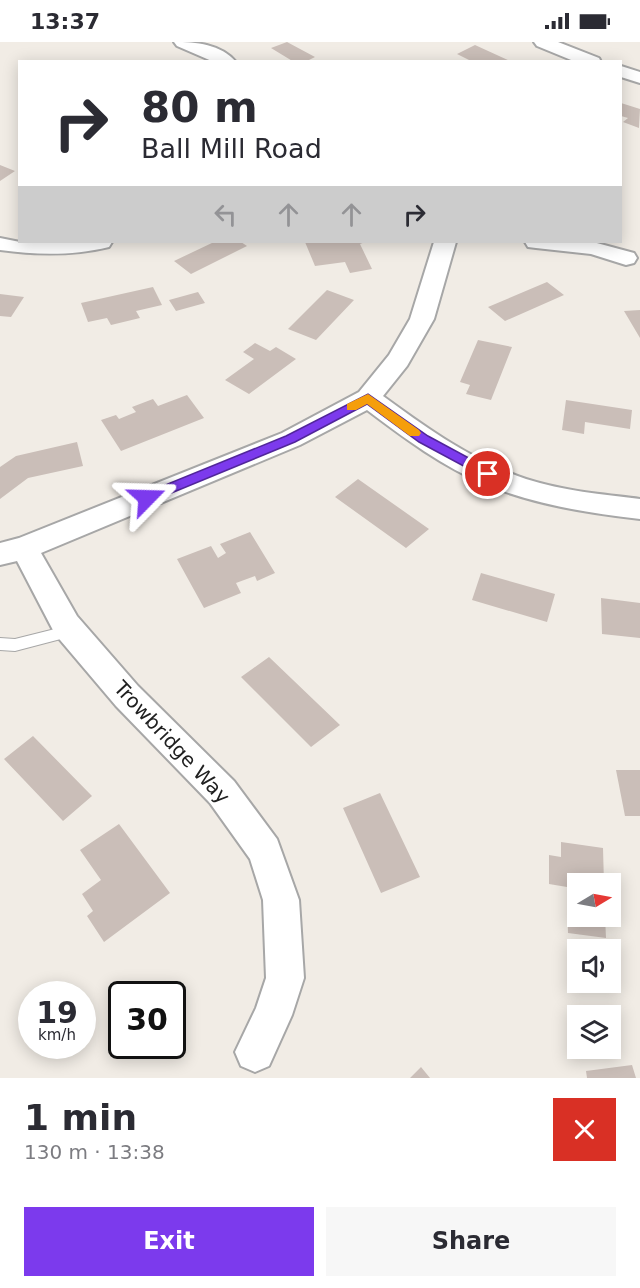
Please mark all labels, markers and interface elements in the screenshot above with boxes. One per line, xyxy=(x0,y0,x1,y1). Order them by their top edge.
text: 13:37 xyxy=(30,9,100,34)
text: 80 m xyxy=(141,83,258,132)
icon: right xyxy=(42,84,120,162)
text: Ball Mill Road xyxy=(141,133,322,164)
icon: left xyxy=(209,198,242,231)
icon: ahead xyxy=(272,198,305,231)
icon: ahead xyxy=(335,198,368,231)
icon: right xyxy=(398,198,431,231)
pin xyxy=(462,448,513,499)
icon: arrive xyxy=(471,457,504,490)
position arrow xyxy=(115,466,179,530)
street label: Trowbridge Way xyxy=(108,675,235,808)
north arrow xyxy=(567,873,621,927)
map controls xyxy=(567,873,621,1059)
button: sound xyxy=(567,939,621,993)
speed limit sign: 30 xyxy=(108,981,186,1059)
text: 19 xyxy=(36,995,78,1030)
button: layers xyxy=(567,1005,621,1059)
text: km/h xyxy=(38,1026,76,1044)
text: 1 min xyxy=(24,1097,137,1138)
button: close xyxy=(553,1098,616,1161)
text: 130 m · 13:38 xyxy=(24,1140,165,1164)
button: Exit xyxy=(24,1207,314,1276)
button: Share xyxy=(326,1207,616,1276)

